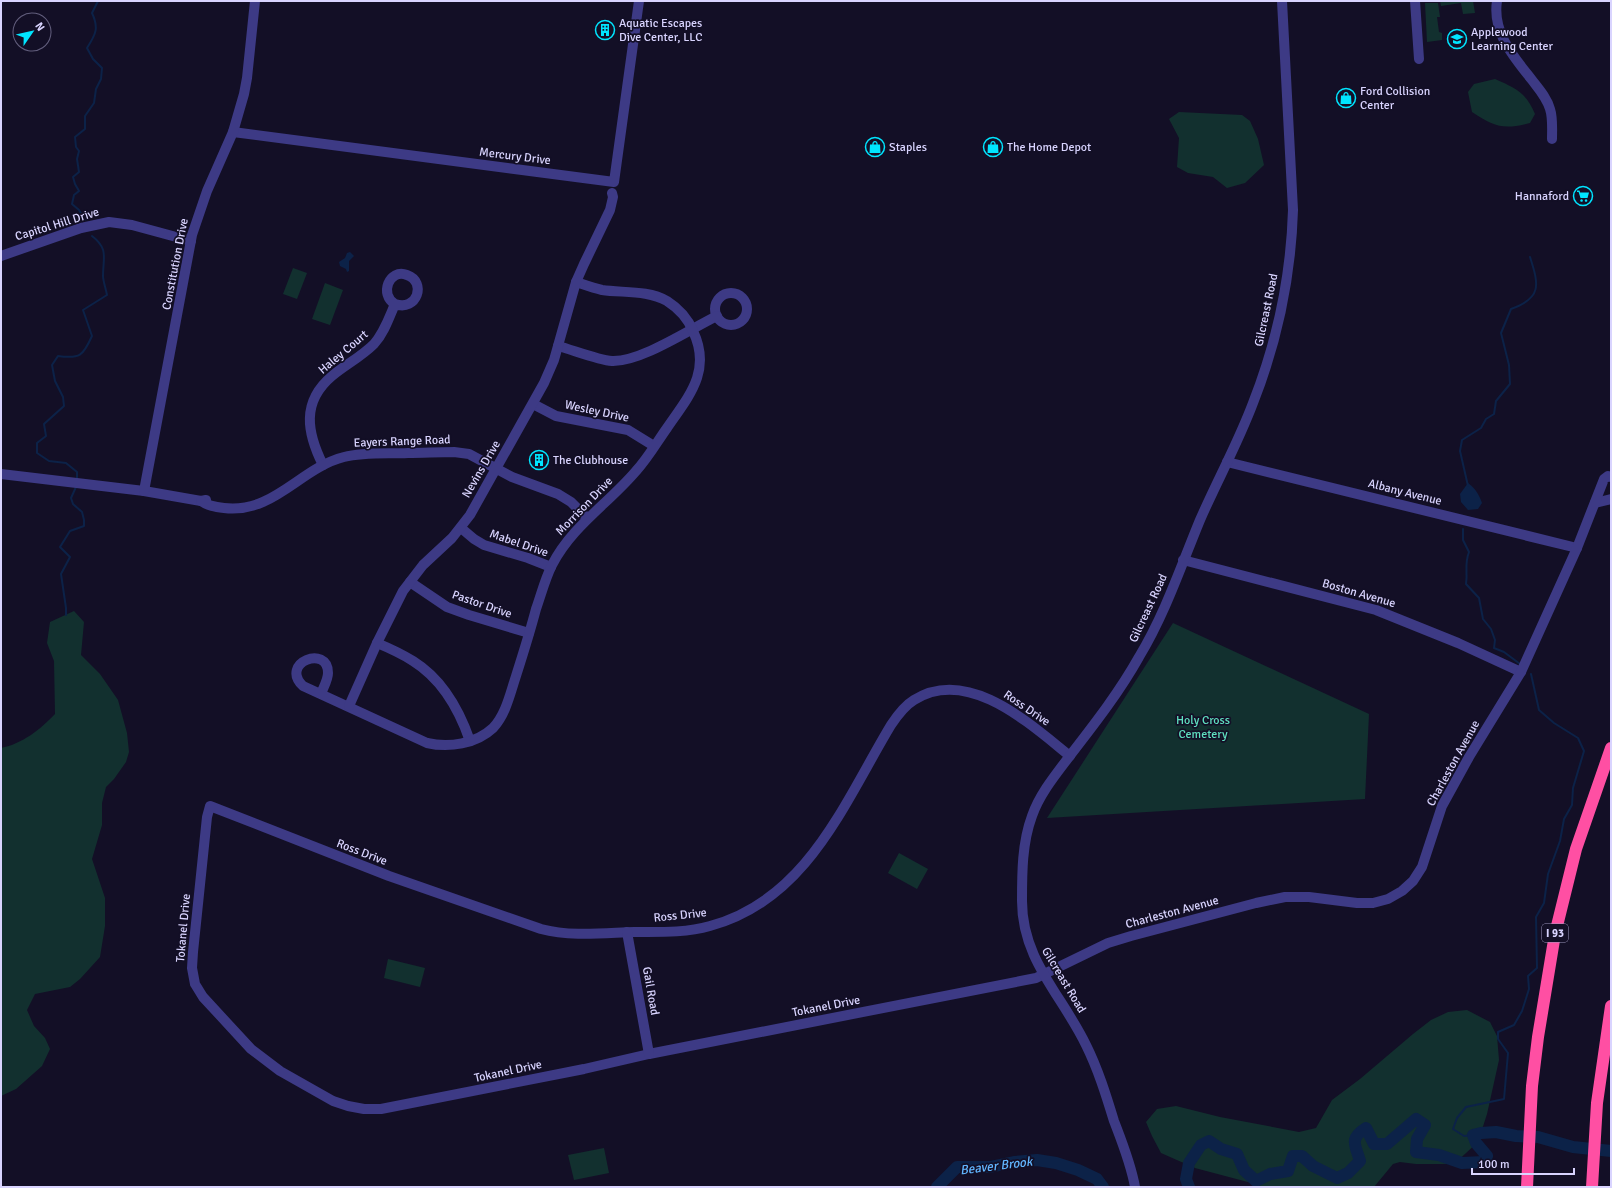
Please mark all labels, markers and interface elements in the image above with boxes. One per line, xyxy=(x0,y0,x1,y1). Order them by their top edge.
north arrow xyxy=(12,12,52,52)
place label: Aquatic Escapes Dive Center, LLC xyxy=(619,16,702,45)
building icon: Aquatic Escapes Dive Center, LLC xyxy=(594,19,616,41)
text: N xyxy=(32,20,47,33)
place label: Applewood Learning Center xyxy=(1471,25,1554,54)
school or university icon: Applewood Learning Center xyxy=(1446,28,1468,50)
place label: Ford Collision Center xyxy=(1360,84,1430,113)
shop icon: Ford Collision Center xyxy=(1335,87,1357,109)
shop icon: Staples xyxy=(864,136,886,158)
shop icon: The Home Depot xyxy=(982,136,1004,158)
place label: Staples xyxy=(889,140,927,155)
place label: The Home Depot xyxy=(1007,140,1091,155)
street label: Mercury Drive xyxy=(478,145,552,168)
supermarket icon: Hannaford xyxy=(1572,185,1594,207)
place label: Hannaford xyxy=(1515,189,1569,204)
street label: Capitol Hill Drive xyxy=(13,205,101,244)
street label: Constitution Drive xyxy=(159,217,192,311)
street label: Gilcreast Road xyxy=(1251,272,1282,348)
street label: Haley Court xyxy=(315,327,371,378)
street label: Wesley Drive xyxy=(563,397,630,426)
street label: Eayers Range Road xyxy=(353,432,451,451)
street label: Nevins Drive xyxy=(459,438,504,501)
building icon: The Clubhouse xyxy=(528,449,550,471)
place label: The Clubhouse xyxy=(553,453,628,468)
street label: Morrison Drive xyxy=(553,474,616,539)
street label: Albany Avenue xyxy=(1367,476,1443,509)
street label: Mabel Drive xyxy=(487,526,550,561)
street label: Gilcreast Road xyxy=(1126,571,1171,645)
street label: Boston Avenue xyxy=(1320,576,1397,611)
street label: Pastor Drive xyxy=(450,587,514,622)
street label: Ross Drive xyxy=(1000,687,1053,730)
park label: Holy Cross Cemetery xyxy=(1176,713,1230,742)
street label: Charleston Avenue xyxy=(1424,718,1483,809)
street label: Ross Drive xyxy=(334,836,389,869)
street label: Tokanel Drive xyxy=(173,893,194,963)
street label: Charleston Avenue xyxy=(1124,893,1220,932)
street label: Ross Drive xyxy=(653,905,707,926)
road number: I 93 xyxy=(1542,924,1568,942)
street label: Gilcreast Road xyxy=(1038,945,1089,1016)
street label: Gail Road xyxy=(639,966,662,1016)
street label: Tokanel Drive xyxy=(791,993,861,1020)
street label: Tokanel Drive xyxy=(473,1057,543,1086)
scale bar xyxy=(1472,1150,1574,1176)
water label: Beaver Brook xyxy=(959,1153,1035,1178)
text: 100 m xyxy=(1478,1157,1510,1172)

